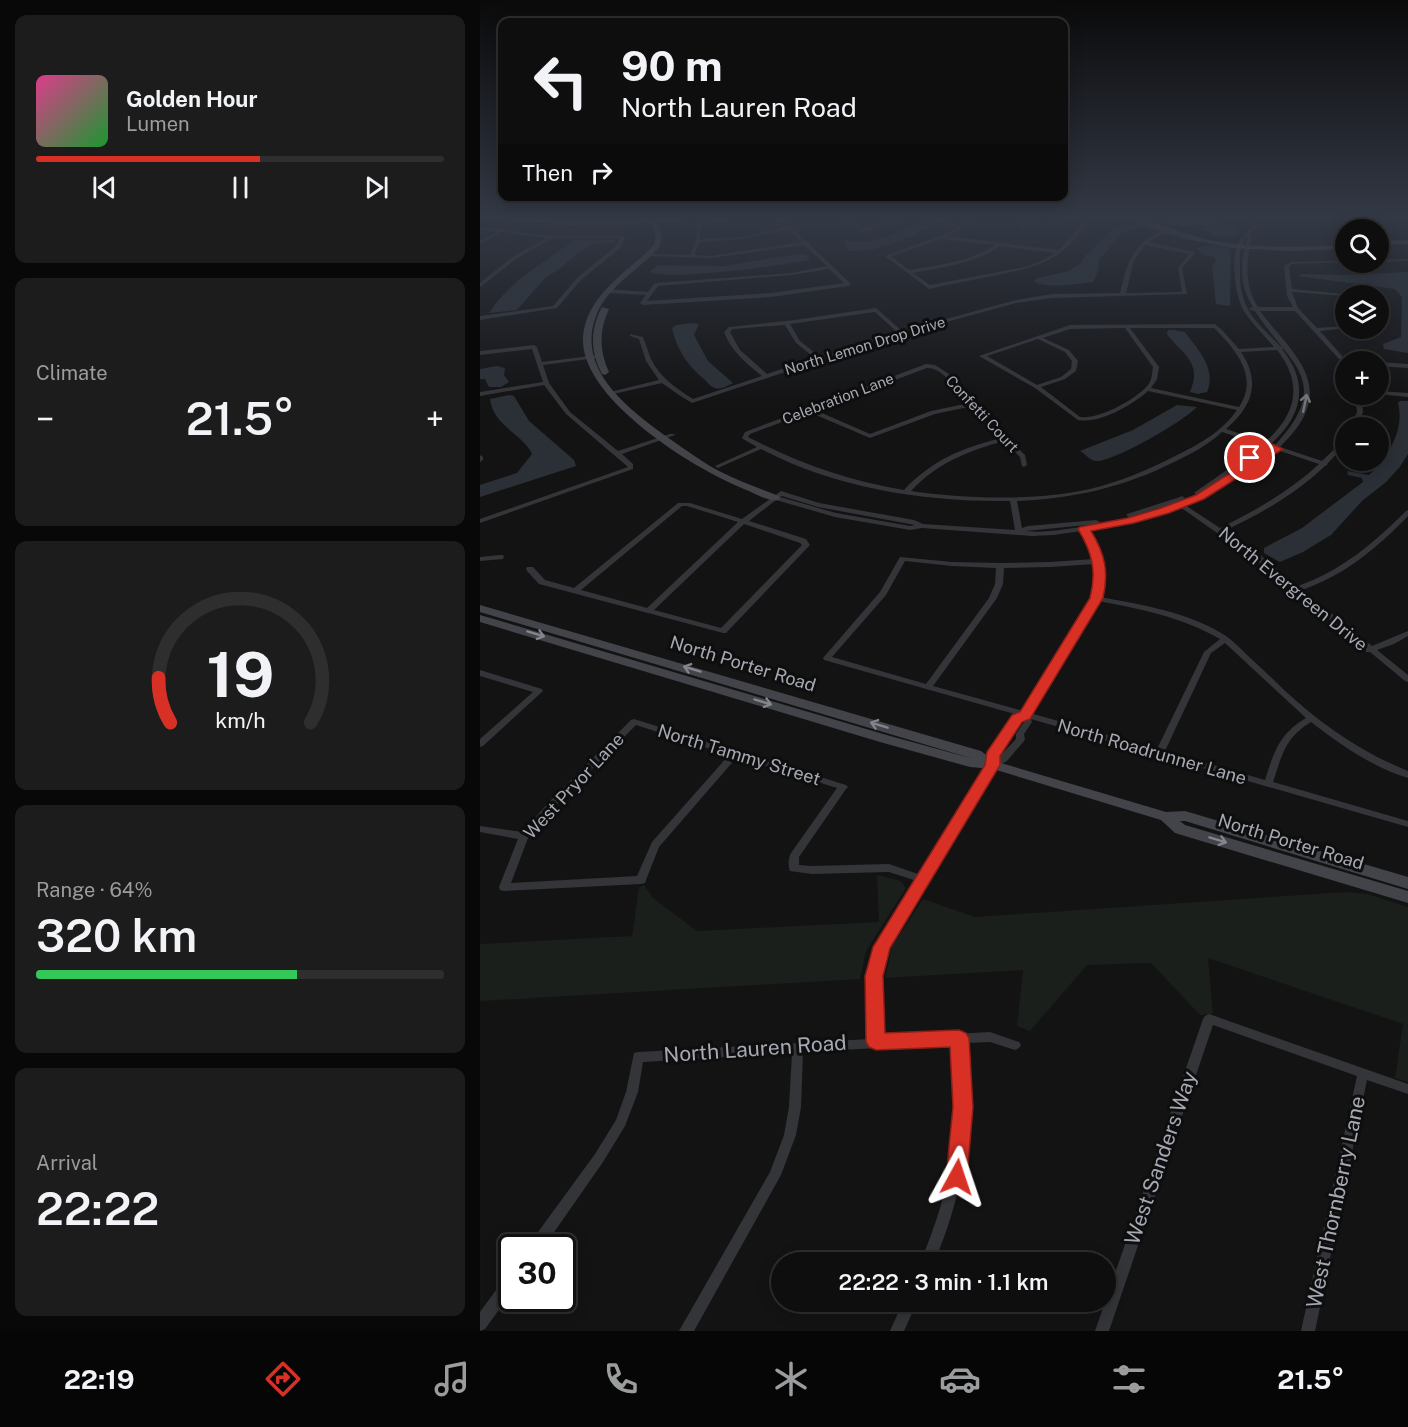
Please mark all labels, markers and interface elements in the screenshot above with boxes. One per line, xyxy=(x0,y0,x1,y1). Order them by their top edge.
text: 90 m xyxy=(621,41,723,90)
icon: left xyxy=(522,42,600,120)
text: Golden Hour xyxy=(126,86,257,112)
text: North Lauren Road xyxy=(621,91,857,123)
text: Lumen xyxy=(126,112,190,136)
icon: right xyxy=(585,156,618,189)
text: Then xyxy=(522,160,573,186)
icon: previous xyxy=(88,171,121,204)
icon: pause xyxy=(224,171,257,204)
icon: next xyxy=(360,171,393,204)
map controls xyxy=(1335,219,1389,471)
button: search xyxy=(1335,219,1389,273)
button: layers xyxy=(1335,285,1389,339)
street label: North Lemon Drop Drive xyxy=(782,313,947,378)
button: + xyxy=(1335,351,1389,405)
text: Climate xyxy=(36,361,108,385)
street label: Celebration Lane xyxy=(780,369,896,428)
street label: Confetti Court xyxy=(943,372,1022,456)
text: 21.5° xyxy=(186,392,294,445)
one-way arrow xyxy=(1299,394,1311,413)
text: − xyxy=(36,400,54,438)
text: + xyxy=(426,400,444,438)
button: − xyxy=(1335,417,1389,471)
pin xyxy=(1224,432,1275,483)
icon: arrive xyxy=(1233,441,1266,474)
street label: North Evergreen Drive xyxy=(1215,522,1372,655)
one-way arrow xyxy=(526,629,545,640)
street label: North Porter Road xyxy=(668,631,819,696)
text: 19 xyxy=(206,638,274,711)
one-way arrow xyxy=(683,663,702,674)
one-way arrow xyxy=(753,697,772,708)
text: km/h xyxy=(215,708,265,733)
street label: North Roadrunner Lane xyxy=(1055,714,1249,789)
one-way arrow xyxy=(870,719,889,730)
street label: North Tammy Street xyxy=(655,720,823,789)
street label: West Pryor Lane xyxy=(519,728,628,843)
street label: North Porter Road xyxy=(1216,809,1367,874)
one-way arrow xyxy=(1208,835,1227,846)
text: Range · 64% xyxy=(36,878,153,902)
text: 320 km xyxy=(36,909,197,962)
street label: North Lauren Road xyxy=(663,1030,847,1067)
street label: West Sanders Way xyxy=(1119,1068,1202,1248)
street label: West Thornberry Lane xyxy=(1301,1094,1370,1310)
position arrow xyxy=(925,1145,989,1209)
text: Arrival xyxy=(36,1151,98,1175)
text: 22:22 xyxy=(36,1182,159,1235)
speed limit sign: 30 xyxy=(498,1234,576,1312)
text: 22:22 · 3 min · 1.1 km xyxy=(839,1269,1048,1295)
icon: directions xyxy=(262,1358,304,1400)
icon: music xyxy=(431,1358,473,1400)
icon: phone xyxy=(600,1358,642,1400)
icon: climate xyxy=(770,1358,812,1400)
icon: car xyxy=(939,1358,981,1400)
icon: filters xyxy=(1108,1358,1150,1400)
text: 22:19 xyxy=(64,1363,135,1395)
text: 21.5° xyxy=(1277,1363,1344,1395)

